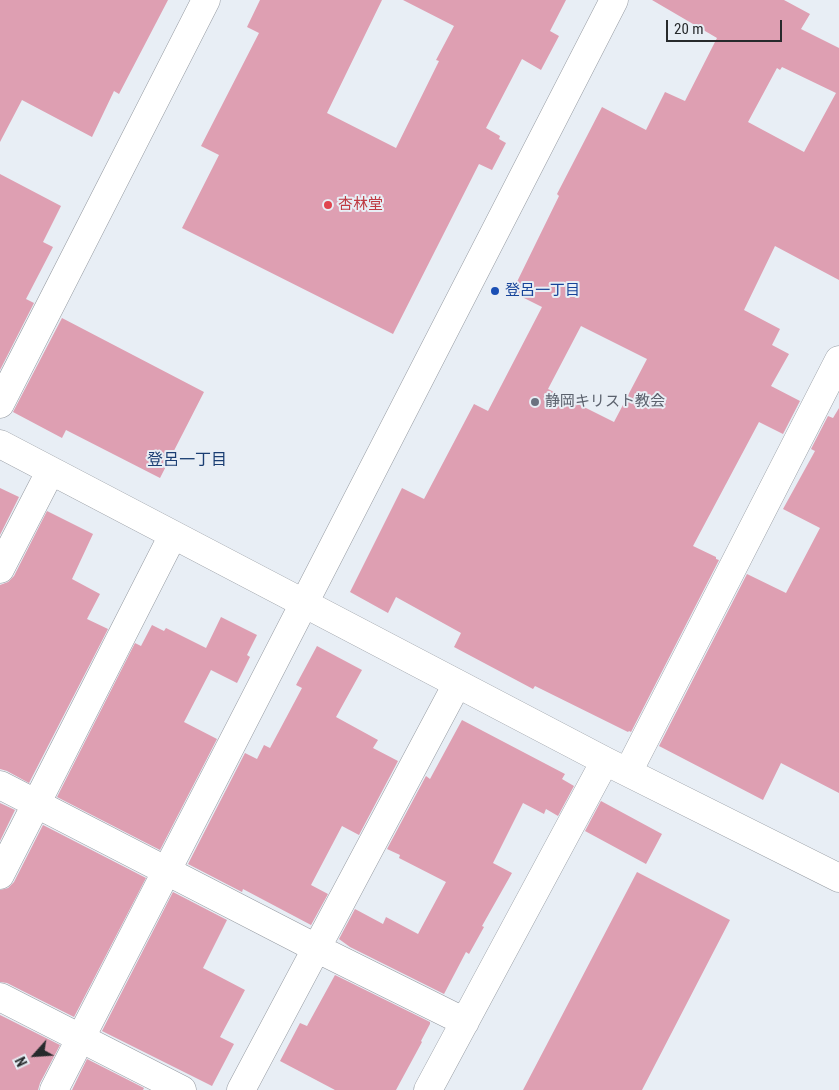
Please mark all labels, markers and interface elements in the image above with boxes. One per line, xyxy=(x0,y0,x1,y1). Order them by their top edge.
scale bar xyxy=(669,10,785,42)
text: 20 m xyxy=(674,20,704,38)
place label: 杏林堂 xyxy=(338,196,383,214)
marker: 杏林堂 xyxy=(322,199,334,211)
place label: 登呂一丁目 xyxy=(505,282,580,300)
marker: 登呂一丁目 xyxy=(489,285,501,297)
place label: 静岡キリスト教会 xyxy=(545,393,665,411)
marker: 静岡キリスト教会 xyxy=(529,396,541,408)
district label: 登呂一丁目 xyxy=(147,451,227,471)
north arrow xyxy=(10,1030,60,1080)
text: N xyxy=(12,1054,31,1069)

